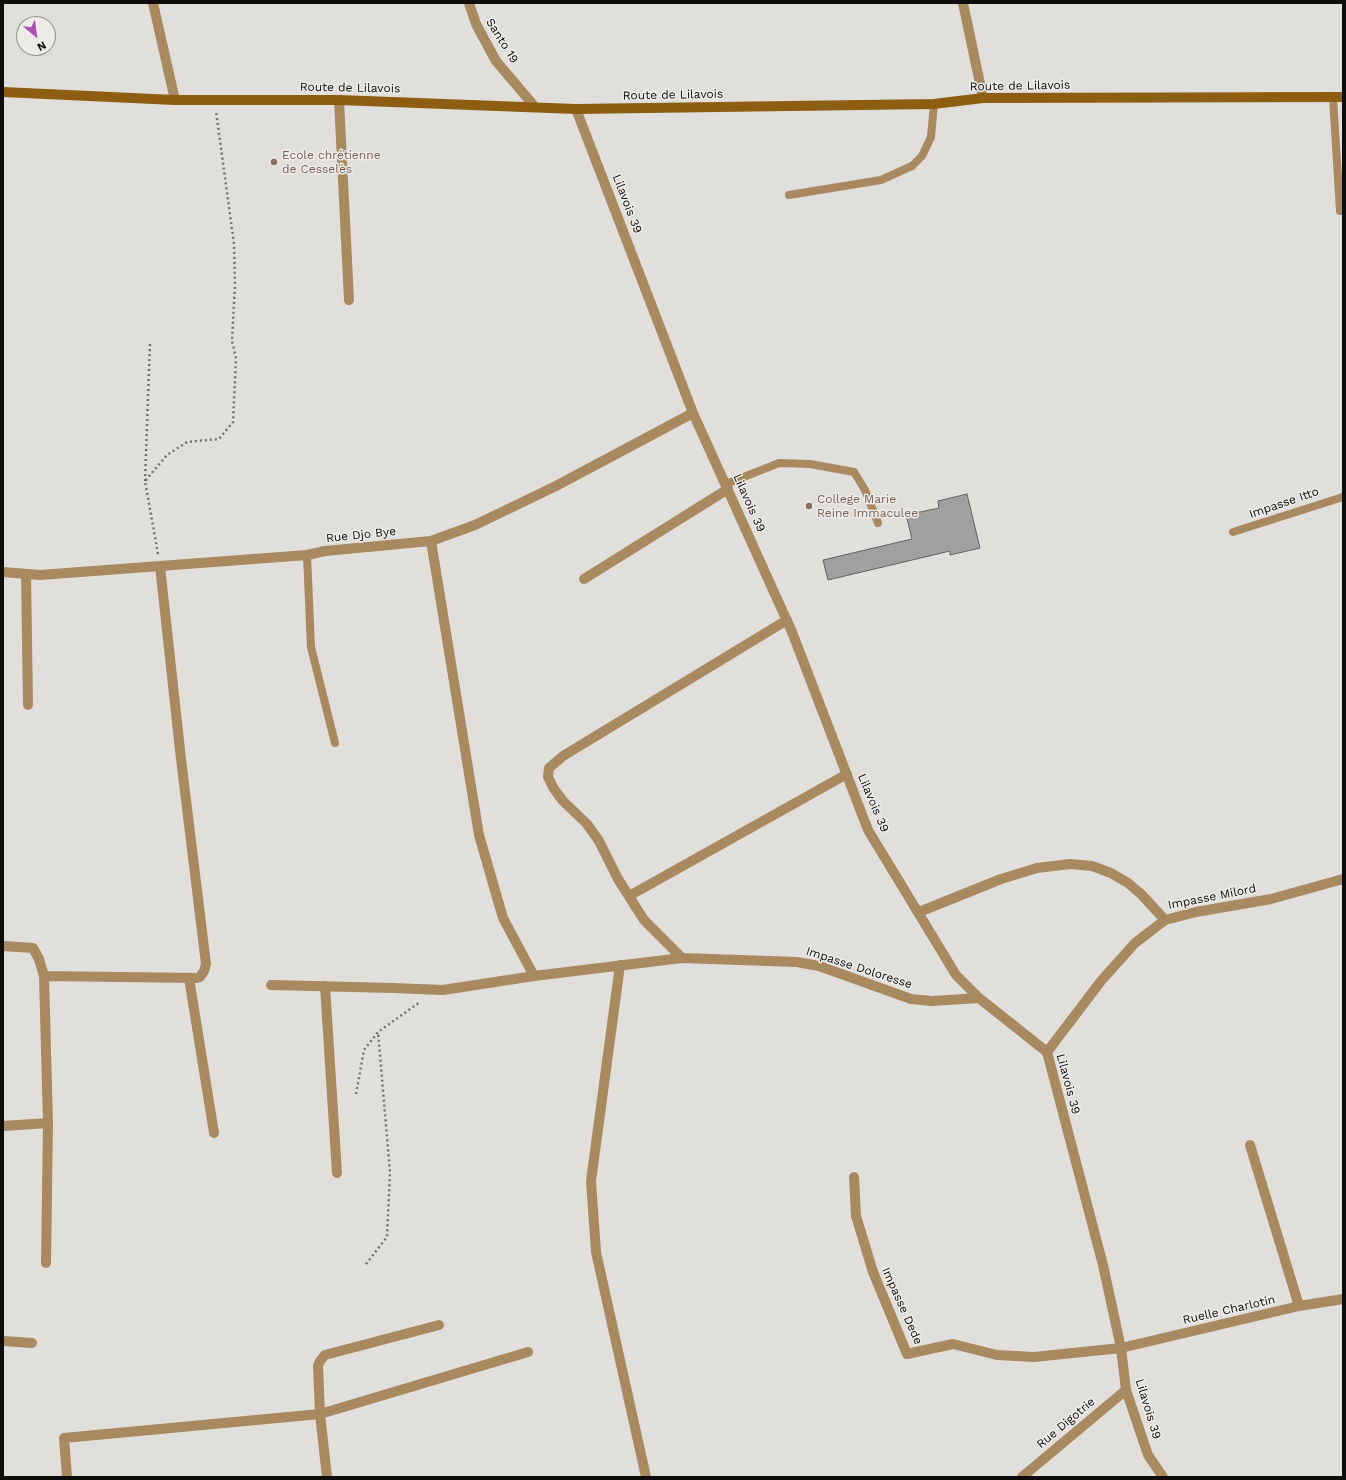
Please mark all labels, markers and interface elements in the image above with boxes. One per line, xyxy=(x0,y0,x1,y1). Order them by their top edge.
north arrow xyxy=(16,16,56,56)
street label: Santo 19 xyxy=(483,16,521,66)
text: N xyxy=(35,38,48,54)
street label: Route de Lilavois xyxy=(970,78,1070,94)
street label: Route de Lilavois xyxy=(300,80,400,96)
street label: Route de Lilavois xyxy=(623,87,723,103)
place label: Ecole chrétienne de Cesselès xyxy=(282,148,381,176)
marker: Ecole chrétienne de Cesselès xyxy=(269,157,279,167)
street label: Lilavois 39 xyxy=(609,172,645,236)
street label: Lilavois 39 xyxy=(730,472,768,534)
street label: Impasse Itto xyxy=(1247,484,1321,522)
place label: College Marie Reine Immaculee xyxy=(817,492,918,520)
marker: College Marie Reine Immaculee xyxy=(804,501,814,511)
street label: Rue Djo Bye xyxy=(325,524,397,546)
street label: Lilavois 39 xyxy=(854,772,892,834)
street label: Impasse Milord xyxy=(1167,881,1257,913)
street label: Impasse Doloresse xyxy=(804,944,914,992)
street label: Lilavois 39 xyxy=(1053,1052,1083,1116)
street label: Impasse Dede xyxy=(879,1265,925,1347)
street label: Ruelle Charlotin xyxy=(1181,1292,1277,1328)
street label: Lilavois 39 xyxy=(1132,1377,1164,1441)
street label: Rue Digotrie xyxy=(1034,1394,1098,1452)

